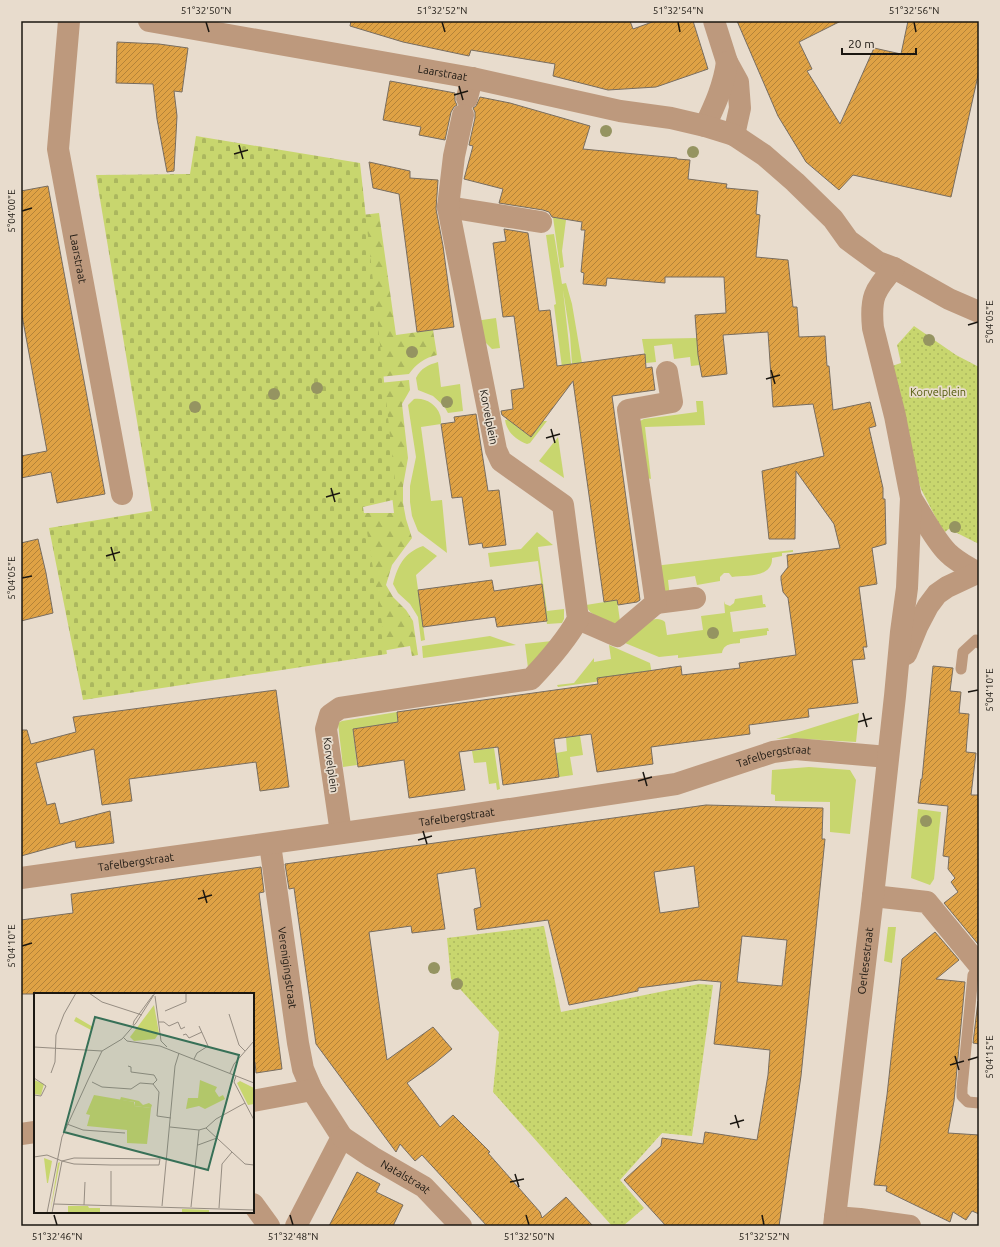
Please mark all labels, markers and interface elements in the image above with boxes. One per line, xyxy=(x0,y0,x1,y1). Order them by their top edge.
text: 51°32'50"N xyxy=(181,5,231,16)
text: 51°32'52"N xyxy=(417,5,467,16)
text: 51°32'54"N xyxy=(653,5,703,16)
text: 51°32'56"N xyxy=(889,5,939,16)
scale bar xyxy=(842,30,916,56)
text: 20 m xyxy=(848,37,875,50)
street label: Laarstraat xyxy=(417,63,469,83)
text: 5°04'00"E xyxy=(6,189,17,233)
street label: Laarstraat xyxy=(68,233,89,285)
text: 5°04'05"E xyxy=(984,300,995,344)
park label: Korvelplein xyxy=(910,386,966,398)
street label: Korvelplein xyxy=(478,388,500,446)
text: 5°04'05"E xyxy=(6,556,17,600)
text: 5°04'10"E xyxy=(984,668,995,712)
street label: Korvelplein xyxy=(321,736,341,794)
street label: Tafelbergstraat xyxy=(735,743,812,770)
street label: Tafelbergstraat xyxy=(418,805,496,828)
street label: Tafelbergstraat xyxy=(97,851,175,873)
text: 5°04'10"E xyxy=(6,924,17,968)
street label: Verenigingstraat xyxy=(276,926,299,1010)
street label: Oerlesestraat xyxy=(855,926,875,995)
inset map xyxy=(34,993,254,1213)
text: 5°04'15"E xyxy=(984,1035,995,1079)
street label: Natalstraat xyxy=(379,1157,433,1196)
text: 51°32'46"N xyxy=(32,1231,82,1242)
text: 51°32'48"N xyxy=(268,1231,318,1242)
text: 51°32'50"N xyxy=(504,1231,554,1242)
text: 51°32'52"N xyxy=(739,1231,789,1242)

